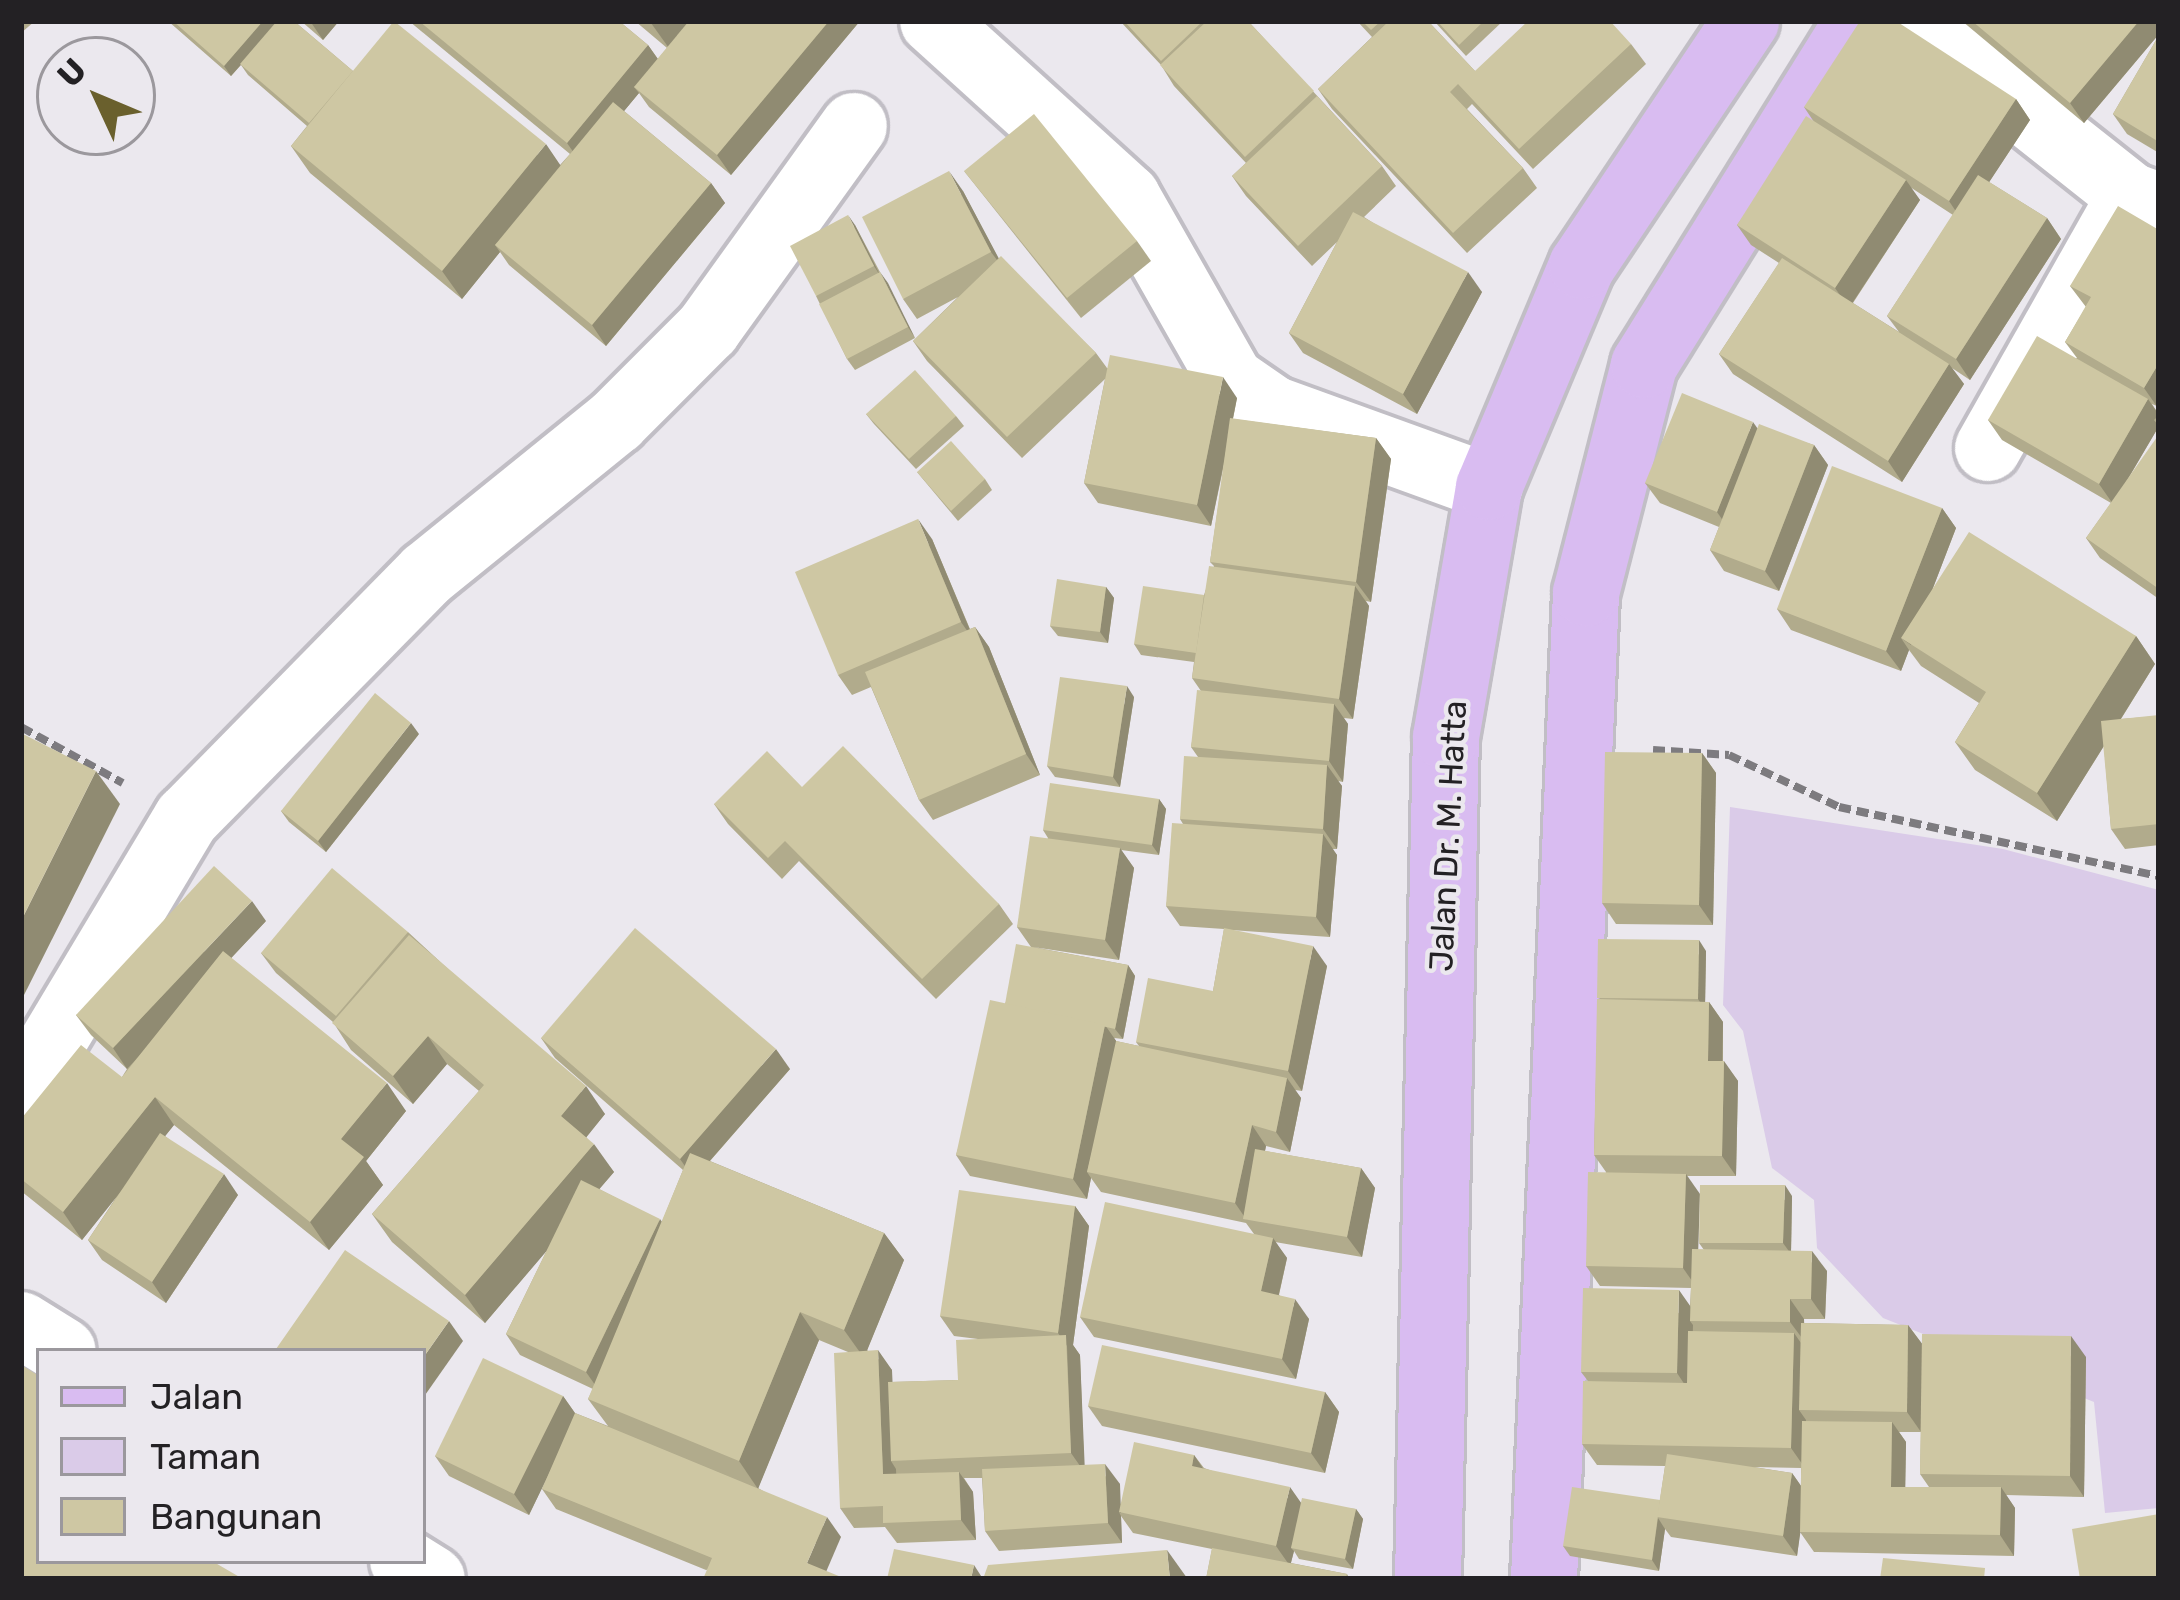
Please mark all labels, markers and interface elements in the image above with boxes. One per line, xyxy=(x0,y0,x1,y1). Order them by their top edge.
north arrow xyxy=(36,36,156,156)
text: U xyxy=(50,51,94,95)
street label: Jalan Dr. M. Hatta xyxy=(1421,700,1475,972)
legend xyxy=(36,1348,426,1564)
text: Jalan xyxy=(150,1375,243,1418)
text: Taman xyxy=(150,1435,261,1478)
text: Bangunan xyxy=(150,1495,322,1538)

